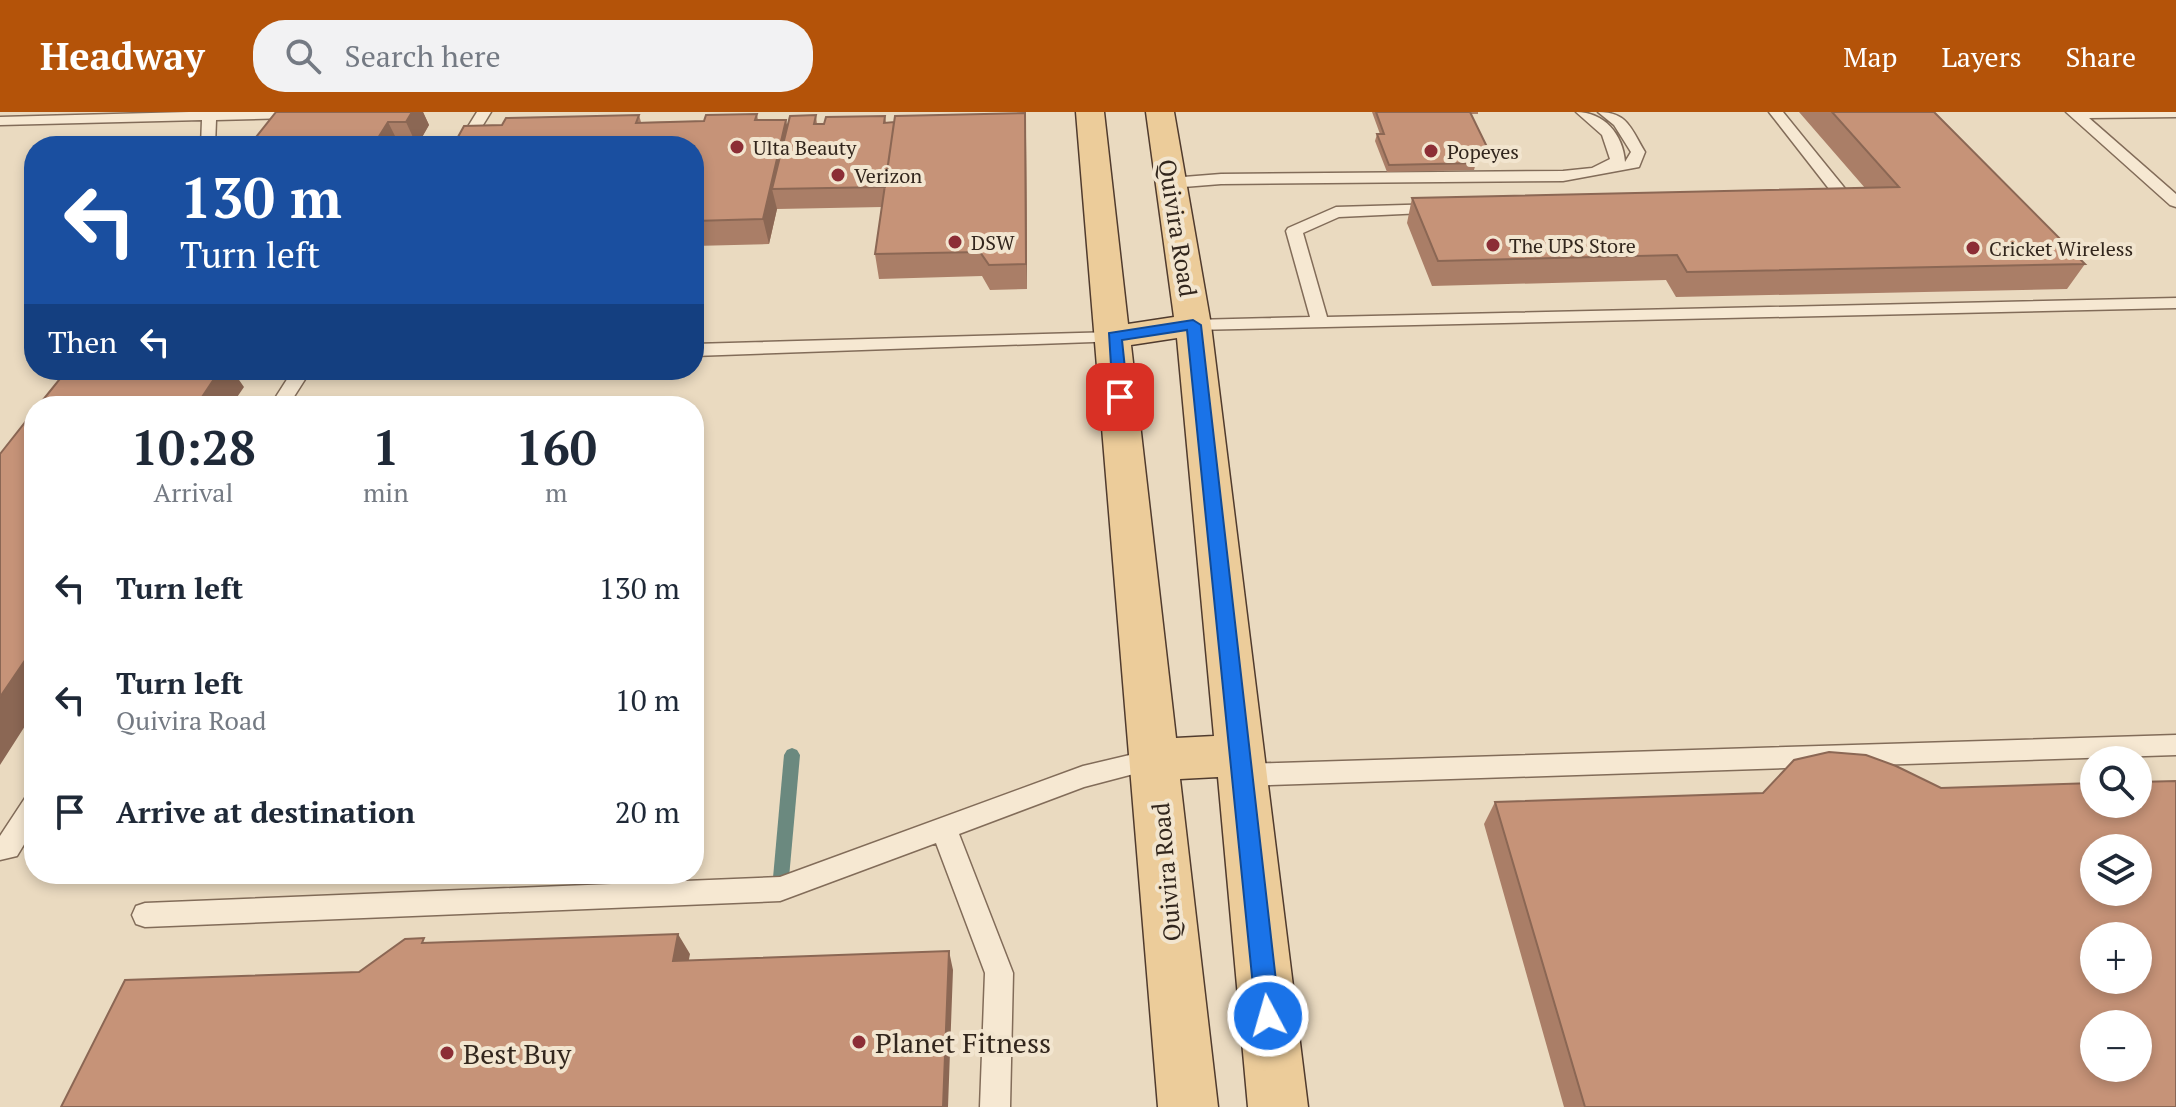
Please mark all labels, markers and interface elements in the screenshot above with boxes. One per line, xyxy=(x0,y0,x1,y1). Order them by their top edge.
search box xyxy=(253,20,813,92)
text: Headway xyxy=(40,31,205,81)
icon: search xyxy=(281,34,325,78)
text: Search here xyxy=(345,36,501,76)
text: Map xyxy=(1843,38,1897,75)
text: Layers xyxy=(1941,38,2022,75)
text: Share xyxy=(2066,38,2136,75)
place label: Ulta Beauty xyxy=(753,134,857,161)
marker: Ulta Beauty xyxy=(728,138,746,156)
place label: Popeyes xyxy=(1447,138,1519,165)
marker: Popeyes xyxy=(1422,142,1440,160)
street label: Quivira Road xyxy=(1151,157,1205,299)
text: 130 m xyxy=(180,160,342,234)
place label: Verizon xyxy=(854,162,922,189)
marker: Verizon xyxy=(829,166,847,184)
icon: left xyxy=(48,168,152,272)
place label: DSW xyxy=(971,229,1015,256)
text: Turn left xyxy=(180,231,320,278)
place label: The UPS Store xyxy=(1509,232,1636,259)
marker: DSW xyxy=(946,233,964,251)
place label: Cricket Wireless xyxy=(1989,235,2133,262)
marker: The UPS Store xyxy=(1484,236,1502,254)
marker: Cricket Wireless xyxy=(1964,239,1982,257)
icon: left xyxy=(133,320,177,364)
text: Then xyxy=(48,322,117,362)
pin xyxy=(1086,363,1154,431)
icon: arrive xyxy=(1098,375,1142,419)
text: 10:28 xyxy=(131,415,256,479)
text: 1 xyxy=(372,415,399,479)
text: 160 xyxy=(516,415,597,479)
text: Arrival xyxy=(154,475,233,509)
text: min xyxy=(363,475,409,509)
text: m xyxy=(545,475,568,509)
icon: left xyxy=(48,566,92,610)
text: Turn left xyxy=(116,568,243,608)
text: 130 m xyxy=(599,568,680,608)
text: Turn left xyxy=(116,663,243,703)
icon: left xyxy=(48,678,92,722)
text: 10 m xyxy=(615,680,680,720)
text: Quivira Road xyxy=(116,703,266,737)
map controls xyxy=(2080,746,2152,1082)
button: search xyxy=(2080,746,2152,818)
icon: arrive xyxy=(48,790,92,834)
text: Arrive at destination xyxy=(116,792,415,832)
text: 20 m xyxy=(615,792,680,832)
street label: Quivira Road xyxy=(1144,801,1188,943)
button: layers xyxy=(2080,834,2152,906)
button: + xyxy=(2080,922,2152,994)
position arrow xyxy=(1226,974,1310,1058)
button: − xyxy=(2080,1010,2152,1082)
place label: Planet Fitness xyxy=(875,1024,1051,1061)
marker: Planet Fitness xyxy=(850,1033,868,1051)
place label: Best Buy xyxy=(463,1035,572,1072)
marker: Best Buy xyxy=(438,1044,456,1062)

